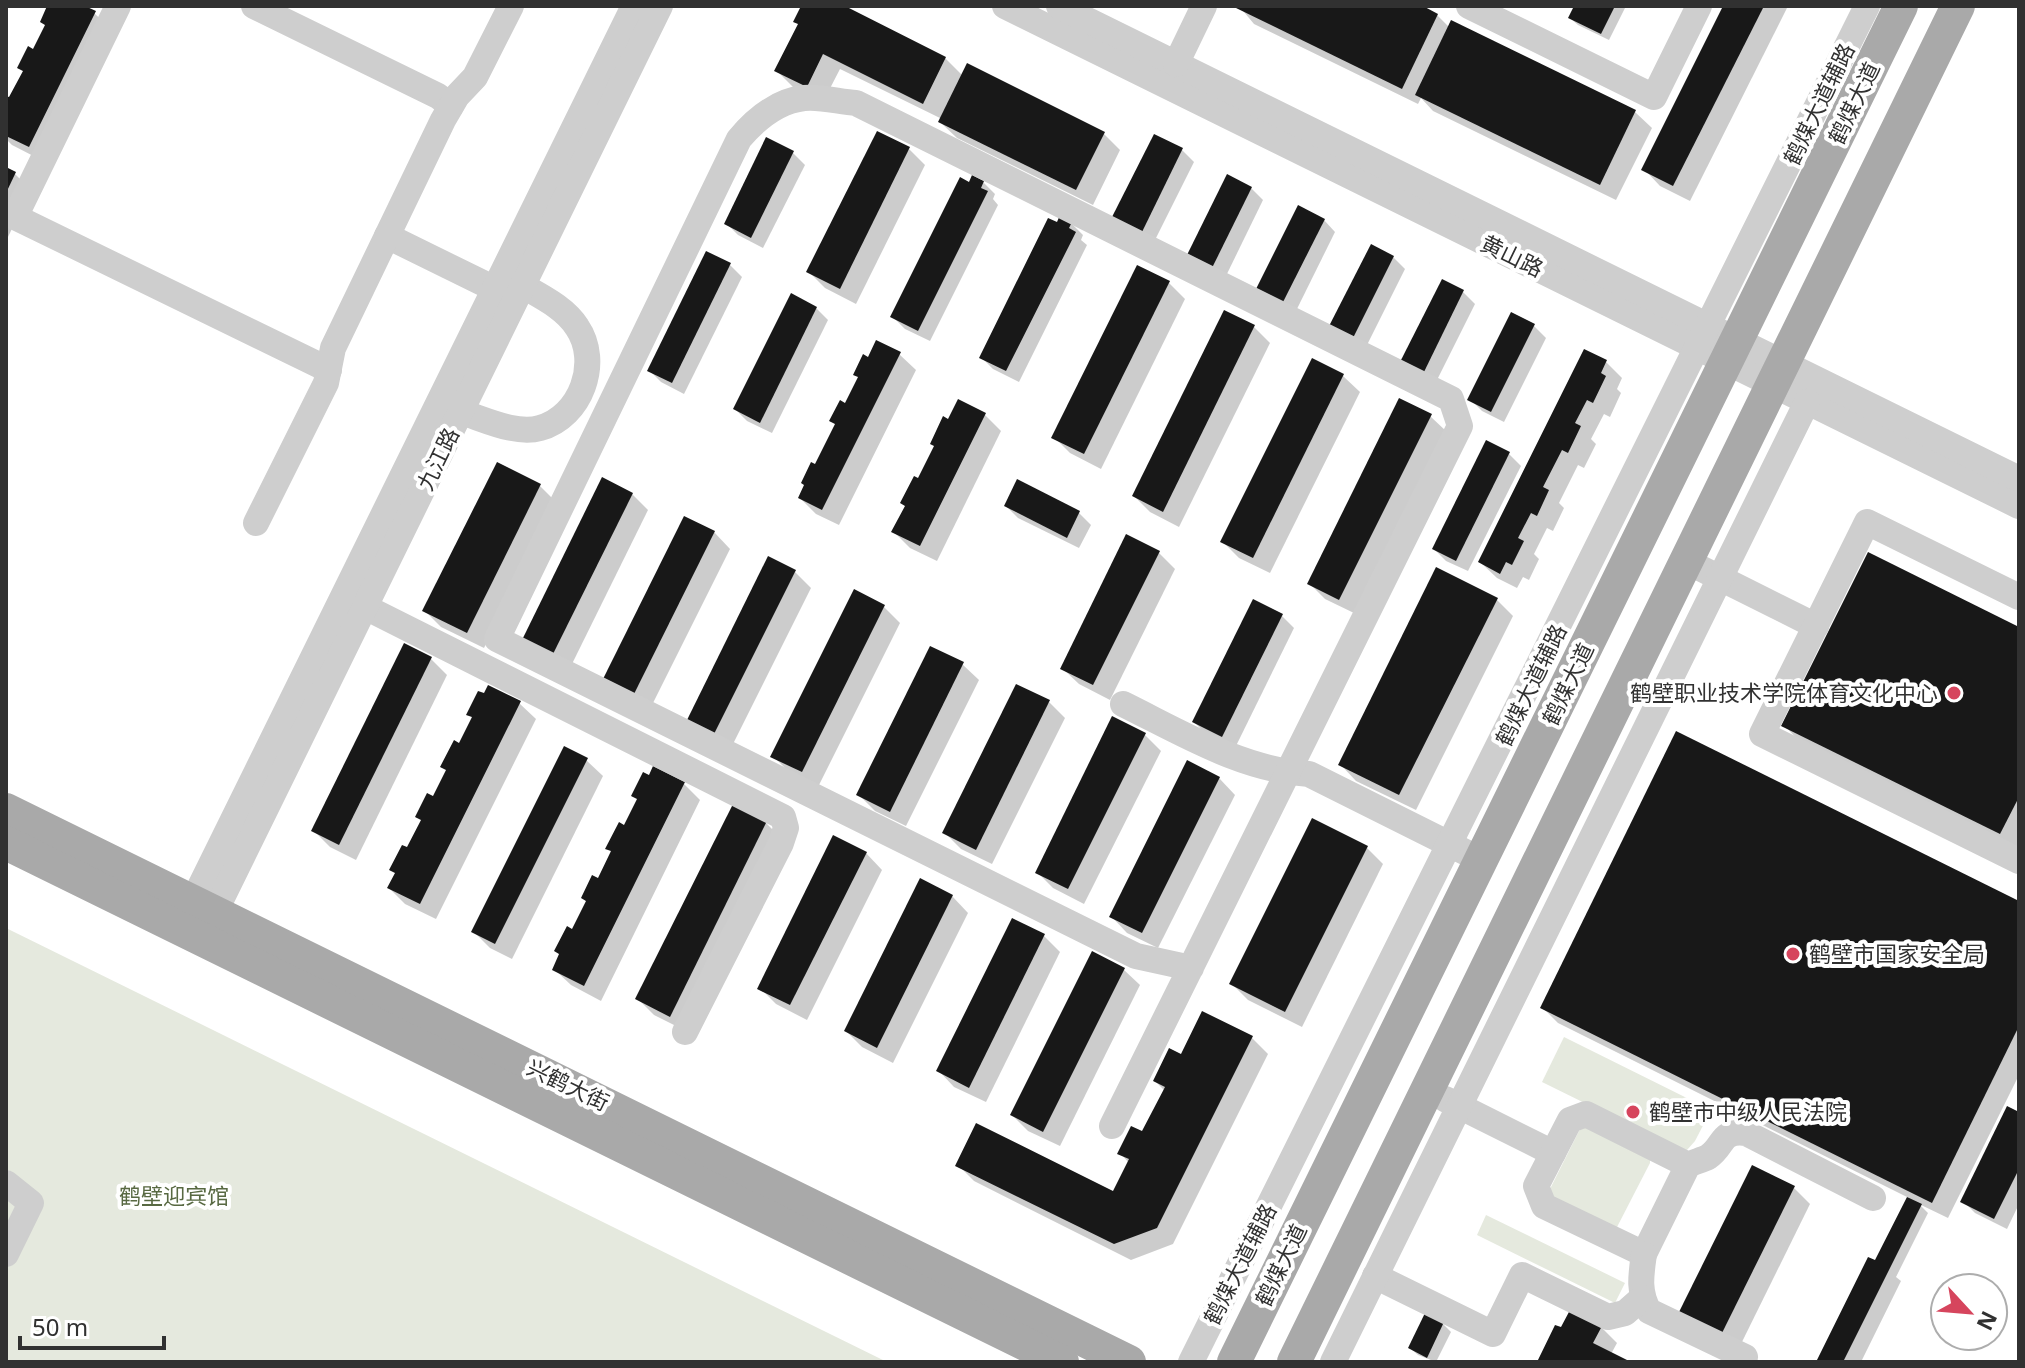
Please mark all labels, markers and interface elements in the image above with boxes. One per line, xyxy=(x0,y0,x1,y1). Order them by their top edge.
street label: 鹤煤大道辅路 xyxy=(1776,38,1861,169)
street label: 鹤煤大道 xyxy=(1820,56,1886,149)
street label: 黄山路 xyxy=(1476,227,1549,283)
street label: 九江路 xyxy=(409,422,465,495)
street label: 鹤煤大道辅路 xyxy=(1488,619,1573,750)
street label: 鹤煤大道 xyxy=(1534,637,1600,730)
place label: 鹤壁职业技术学院体育文化中心 xyxy=(1630,677,1938,707)
marker: 鹤壁职业技术学院体育文化中心 xyxy=(1945,684,1963,702)
place label: 鹤壁市国家安全局 xyxy=(1809,938,1985,968)
marker: 鹤壁市国家安全局 xyxy=(1784,945,1802,963)
street label: 兴鹤大街 xyxy=(522,1051,615,1117)
place label: 鹤壁市中级人民法院 xyxy=(1649,1096,1847,1126)
marker: 鹤壁市中级人民法院 xyxy=(1624,1103,1642,1121)
park label: 鹤壁迎宾馆 xyxy=(119,1180,229,1210)
street label: 鹤煤大道辅路 xyxy=(1198,1199,1282,1329)
street label: 鹤煤大道 xyxy=(1250,1220,1312,1310)
north arrow xyxy=(1929,1272,2009,1352)
scale bar xyxy=(20,1300,164,1350)
text: N xyxy=(1970,1307,2005,1336)
text: 50 m xyxy=(32,1310,88,1343)

